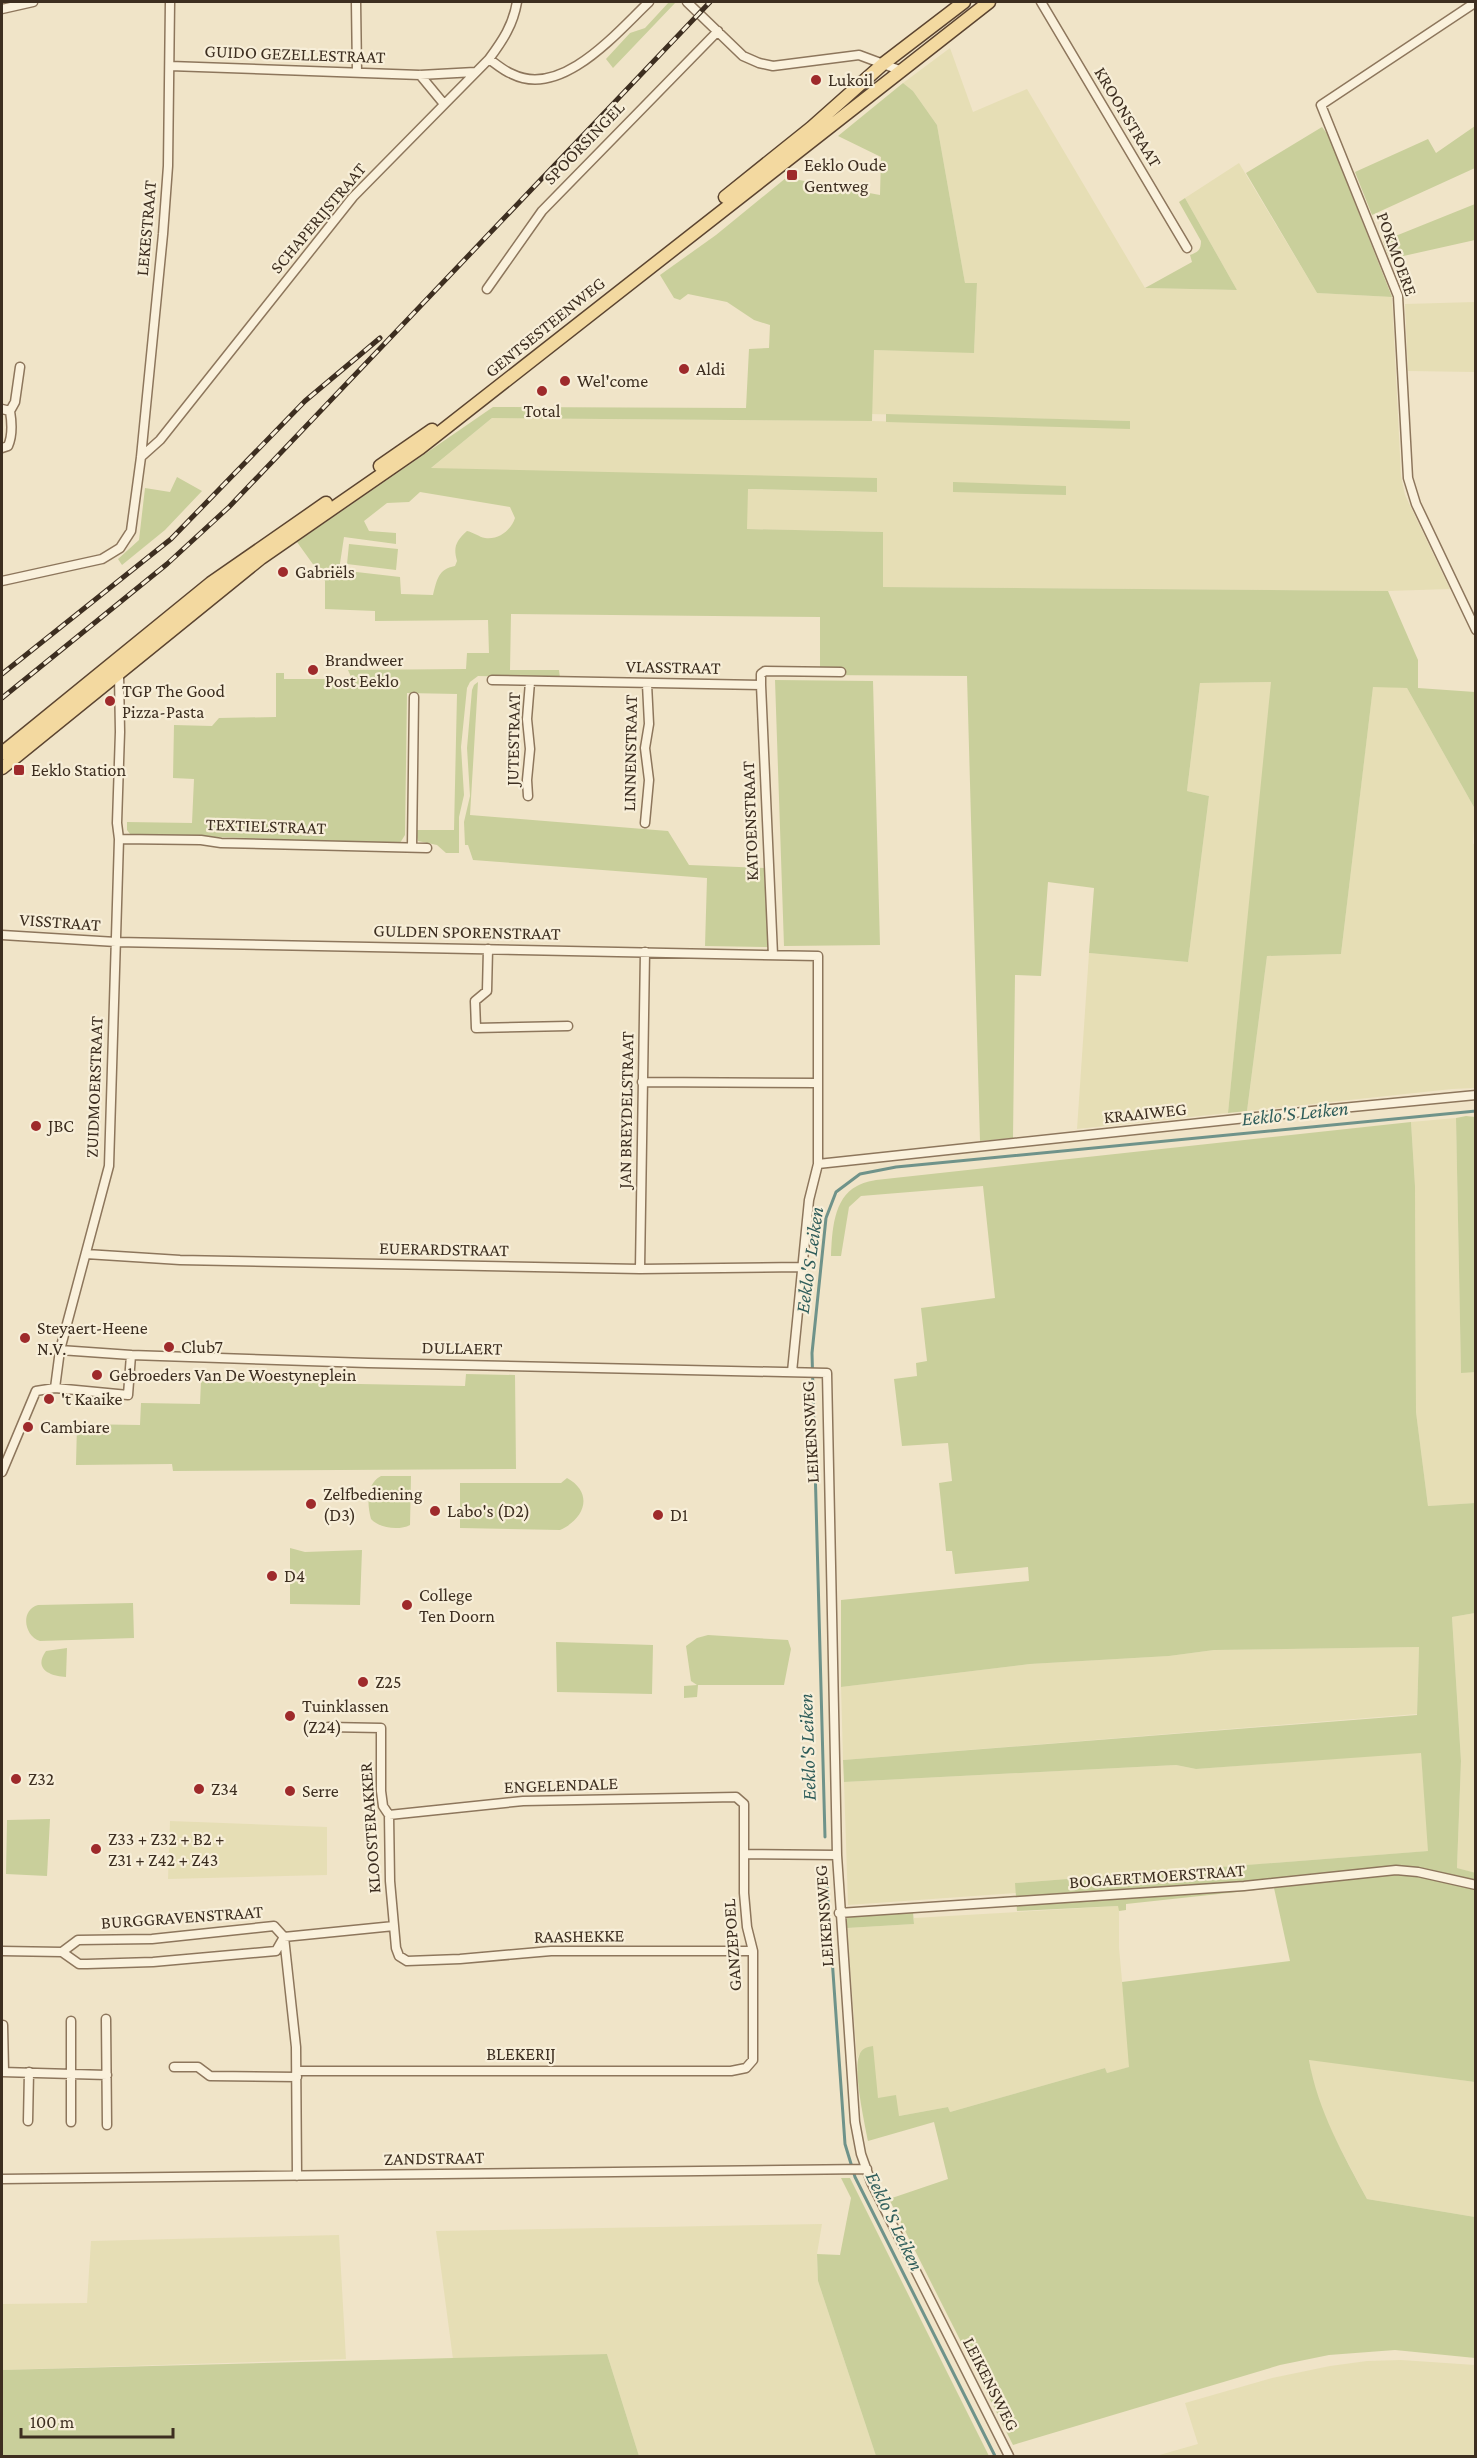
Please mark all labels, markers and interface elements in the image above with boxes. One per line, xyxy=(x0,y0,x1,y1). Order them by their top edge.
street label: GUIDO GEZELLESTRAAT xyxy=(204,41,386,67)
street label: KROONSTRAAT xyxy=(1090,63,1166,171)
place label: Lukoil xyxy=(828,70,874,90)
marker: Lukoil xyxy=(809,73,823,87)
street label: SPOORSINGEL xyxy=(540,97,628,189)
place label: Eeklo Oude Gentweg xyxy=(804,155,886,196)
street label: SCHAPERIJSTRAAT xyxy=(266,159,370,277)
marker: Eeklo Oude Gentweg xyxy=(785,168,799,182)
street label: LEKESTRAAT xyxy=(132,179,160,277)
street label: POKMOERE xyxy=(1373,209,1422,299)
street label: GENTSESTEENWEG xyxy=(481,273,609,381)
place label: Aldi xyxy=(696,359,725,379)
marker: Aldi xyxy=(677,362,691,376)
place label: Wel'come xyxy=(577,371,648,391)
marker: Wel'come xyxy=(558,374,572,388)
marker: Total xyxy=(535,384,549,398)
place label: Total xyxy=(524,401,561,421)
place label: Gabriëls xyxy=(295,562,355,582)
marker: Gabriëls xyxy=(276,565,290,579)
place label: Brandweer Post Eeklo xyxy=(325,650,404,691)
street label: VLASSTRAAT xyxy=(625,656,721,678)
marker: Brandweer Post Eeklo xyxy=(306,663,320,677)
place label: TGP The Good Pizza-Pasta xyxy=(122,681,225,722)
street label: JUTESTRAAT xyxy=(502,692,524,788)
marker: TGP The Good Pizza-Pasta xyxy=(103,694,117,708)
street label: LINNENSTRAAT xyxy=(619,694,641,812)
place label: Eeklo Station xyxy=(31,760,127,780)
street label: KATOENSTRAAT xyxy=(738,760,762,881)
marker: Eeklo Station xyxy=(12,763,26,777)
street label: TEXTIELSTRAAT xyxy=(205,814,327,838)
street label: VISSTRAAT xyxy=(19,909,101,935)
street label: GULDEN SPORENSTRAAT xyxy=(373,920,561,944)
street label: ZUIDMOERSTRAAT xyxy=(82,1015,106,1158)
street label: JAN BREYDELSTRAAT xyxy=(615,1031,637,1191)
water label: Eeklo'S Leiken xyxy=(1240,1096,1350,1130)
street label: KRAAIWEG xyxy=(1103,1099,1187,1127)
place label: JBC xyxy=(46,1116,74,1136)
marker: JBC xyxy=(29,1119,43,1133)
water label: Eeklo'S Leiken xyxy=(791,1205,827,1315)
street label: EUERARDSTRAAT xyxy=(379,1238,509,1260)
place label: Steyaert-Heene N.V. xyxy=(37,1318,148,1359)
marker: Steyaert-Heene N.V. xyxy=(18,1331,32,1345)
place label: Club7 xyxy=(181,1337,223,1357)
street label: DULLAERT xyxy=(421,1337,503,1359)
marker: Club7 xyxy=(162,1340,176,1354)
place label: Gebroeders Van De Woestyneplein xyxy=(109,1365,357,1385)
marker: Gebroeders Van De Woestyneplein xyxy=(90,1368,104,1382)
street label: LEIKENSWEG xyxy=(797,1381,823,1483)
place label: 't Kaaike xyxy=(61,1389,122,1409)
marker: 't Kaaike xyxy=(42,1392,56,1406)
place label: Cambiare xyxy=(40,1417,110,1437)
marker: Cambiare xyxy=(21,1420,35,1434)
place label: Zelfbediening (D3) xyxy=(323,1484,423,1526)
marker: Zelfbediening (D3) xyxy=(304,1497,318,1511)
place label: Labo's (D2) xyxy=(447,1501,530,1522)
marker: Labo's (D2) xyxy=(428,1504,442,1518)
place label: D1 xyxy=(670,1505,688,1525)
marker: D1 xyxy=(651,1508,665,1522)
place label: D4 xyxy=(284,1566,305,1586)
marker: D4 xyxy=(265,1569,279,1583)
place label: College Ten Doorn xyxy=(419,1585,495,1626)
marker: College Ten Doorn xyxy=(400,1598,414,1612)
place label: Z25 xyxy=(375,1672,401,1692)
marker: Z25 xyxy=(356,1675,370,1689)
water label: Eeklo'S Leiken xyxy=(794,1693,820,1801)
place label: Tuinklassen (Z24) xyxy=(302,1696,389,1738)
marker: Tuinklassen (Z24) xyxy=(283,1709,297,1723)
street label: KLOOSTERAKKER xyxy=(355,1761,385,1894)
place label: Z32 xyxy=(28,1769,54,1789)
marker: Z32 xyxy=(9,1772,23,1786)
street label: ENGELENDALE xyxy=(504,1773,619,1797)
place label: Z34 xyxy=(211,1779,238,1799)
place label: Serre xyxy=(302,1781,339,1801)
marker: Z34 xyxy=(192,1782,206,1796)
marker: Serre xyxy=(283,1784,297,1798)
place label: Z33 + Z32 + B2 + Z31 + Z42 + Z43 xyxy=(108,1829,224,1870)
marker: Z33 + Z32 + B2 + Z31 + Z42 + Z43 xyxy=(89,1842,103,1856)
street label: BOGAERTMOERSTRAAT xyxy=(1068,1860,1246,1892)
street label: LEIKENSWEG xyxy=(810,1864,838,1968)
street label: GANZEPOEL xyxy=(719,1898,745,1992)
street label: BURGGRAVENSTRAAT xyxy=(100,1901,264,1933)
street label: RAASHEKKE xyxy=(534,1925,625,1947)
street label: BLEKERIJ xyxy=(486,2044,556,2064)
street label: ZANDSTRAAT xyxy=(384,2147,485,2169)
water label: Eeklo'S Leiken xyxy=(862,2168,928,2274)
street label: LEIKENSWEG xyxy=(959,2334,1023,2434)
scale bar xyxy=(21,2401,172,2439)
text: 100 m xyxy=(30,2412,75,2432)

